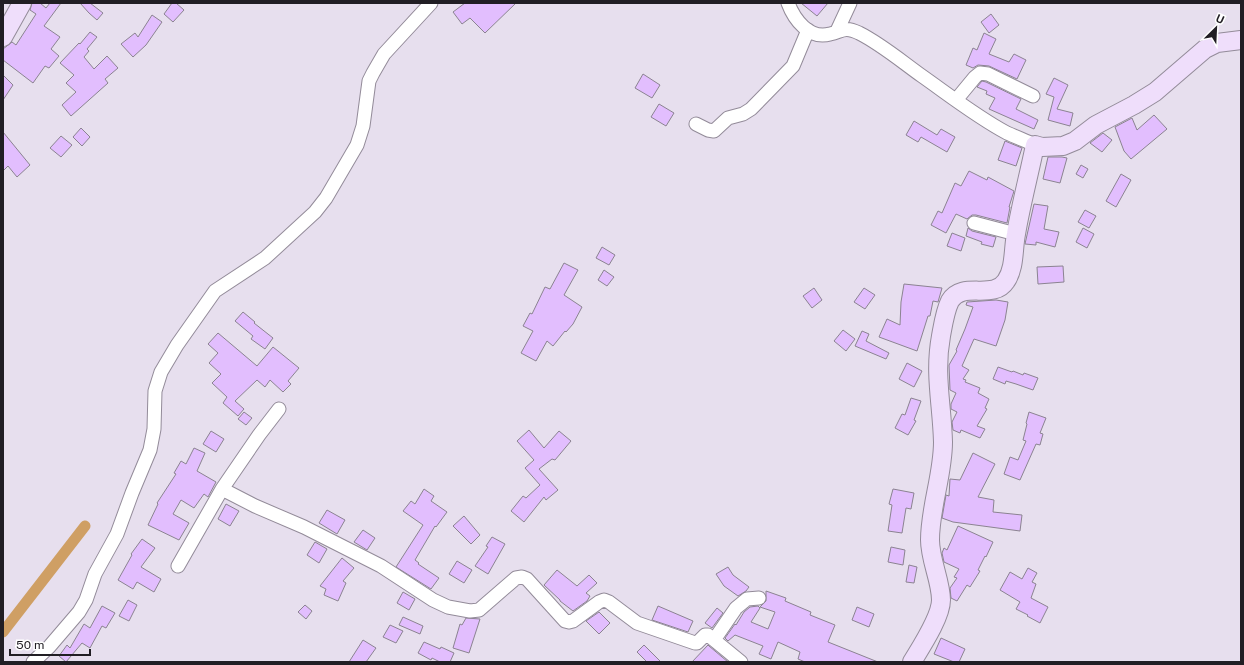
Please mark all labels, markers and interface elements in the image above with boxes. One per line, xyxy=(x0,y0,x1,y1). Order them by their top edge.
north arrow xyxy=(1196,8,1236,48)
text: U xyxy=(1214,12,1226,26)
scale bar xyxy=(10,631,90,657)
text: 50 m xyxy=(16,638,44,652)

